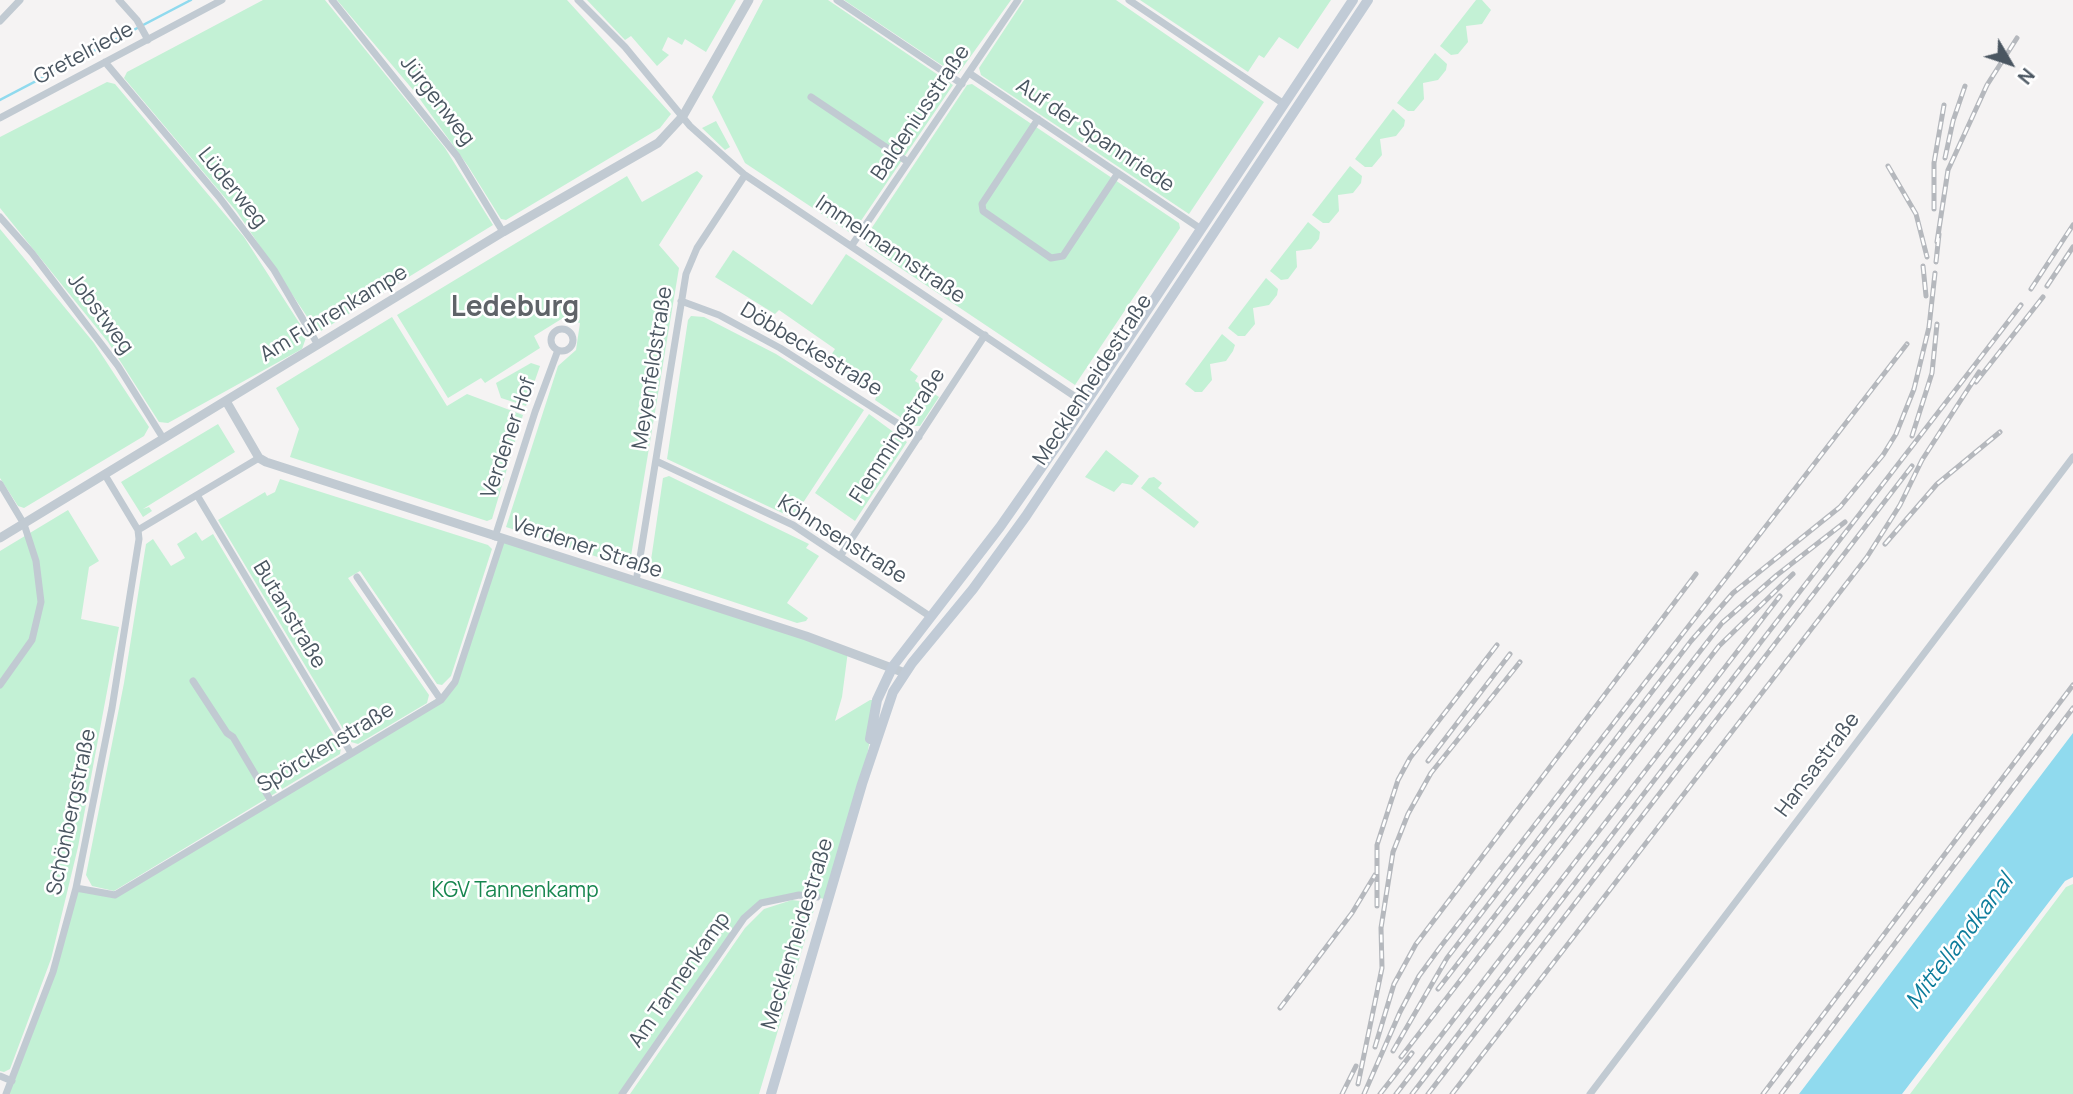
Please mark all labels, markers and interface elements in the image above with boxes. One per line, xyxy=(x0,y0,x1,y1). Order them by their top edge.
street label: Gretelriede xyxy=(30,17,138,91)
north arrow xyxy=(1975,28,2045,98)
street label: Baldeniusstraße xyxy=(866,41,976,185)
street label: Jürgenweg xyxy=(394,51,480,151)
text: N xyxy=(2012,63,2041,90)
street label: Auf der Spannriede xyxy=(1011,74,1179,198)
street label: Lüderweg xyxy=(192,143,272,233)
street label: Immelmannstraße xyxy=(810,191,970,309)
street label: Am Fuhrenkampe xyxy=(256,260,412,368)
street label: Jobstweg xyxy=(62,269,138,359)
street label: Meyenfeldstraße xyxy=(628,285,678,451)
street label: Mecklenheidestraße xyxy=(1028,290,1158,470)
district label: Ledeburg xyxy=(451,291,579,325)
street label: Döbbeckestraße xyxy=(736,298,886,402)
street label: Flemmingstraße xyxy=(845,364,951,508)
street label: Verdener Hof xyxy=(477,374,541,502)
street label: Köhnsenstraße xyxy=(773,490,911,590)
street label: Verdener Straße xyxy=(508,512,666,584)
street label: Butanstraße xyxy=(247,557,331,673)
street label: Spörckenstraße xyxy=(253,697,399,799)
street label: Hansastraße xyxy=(1771,708,1865,822)
street label: Schönbergstraße xyxy=(42,727,102,897)
street label: Mecklenheidestraße xyxy=(757,835,839,1033)
water label: Mittellandkanal xyxy=(1900,869,2020,1015)
park label: KGV Tannenkamp xyxy=(431,878,599,904)
street label: Am Tannenkamp xyxy=(624,907,736,1053)

